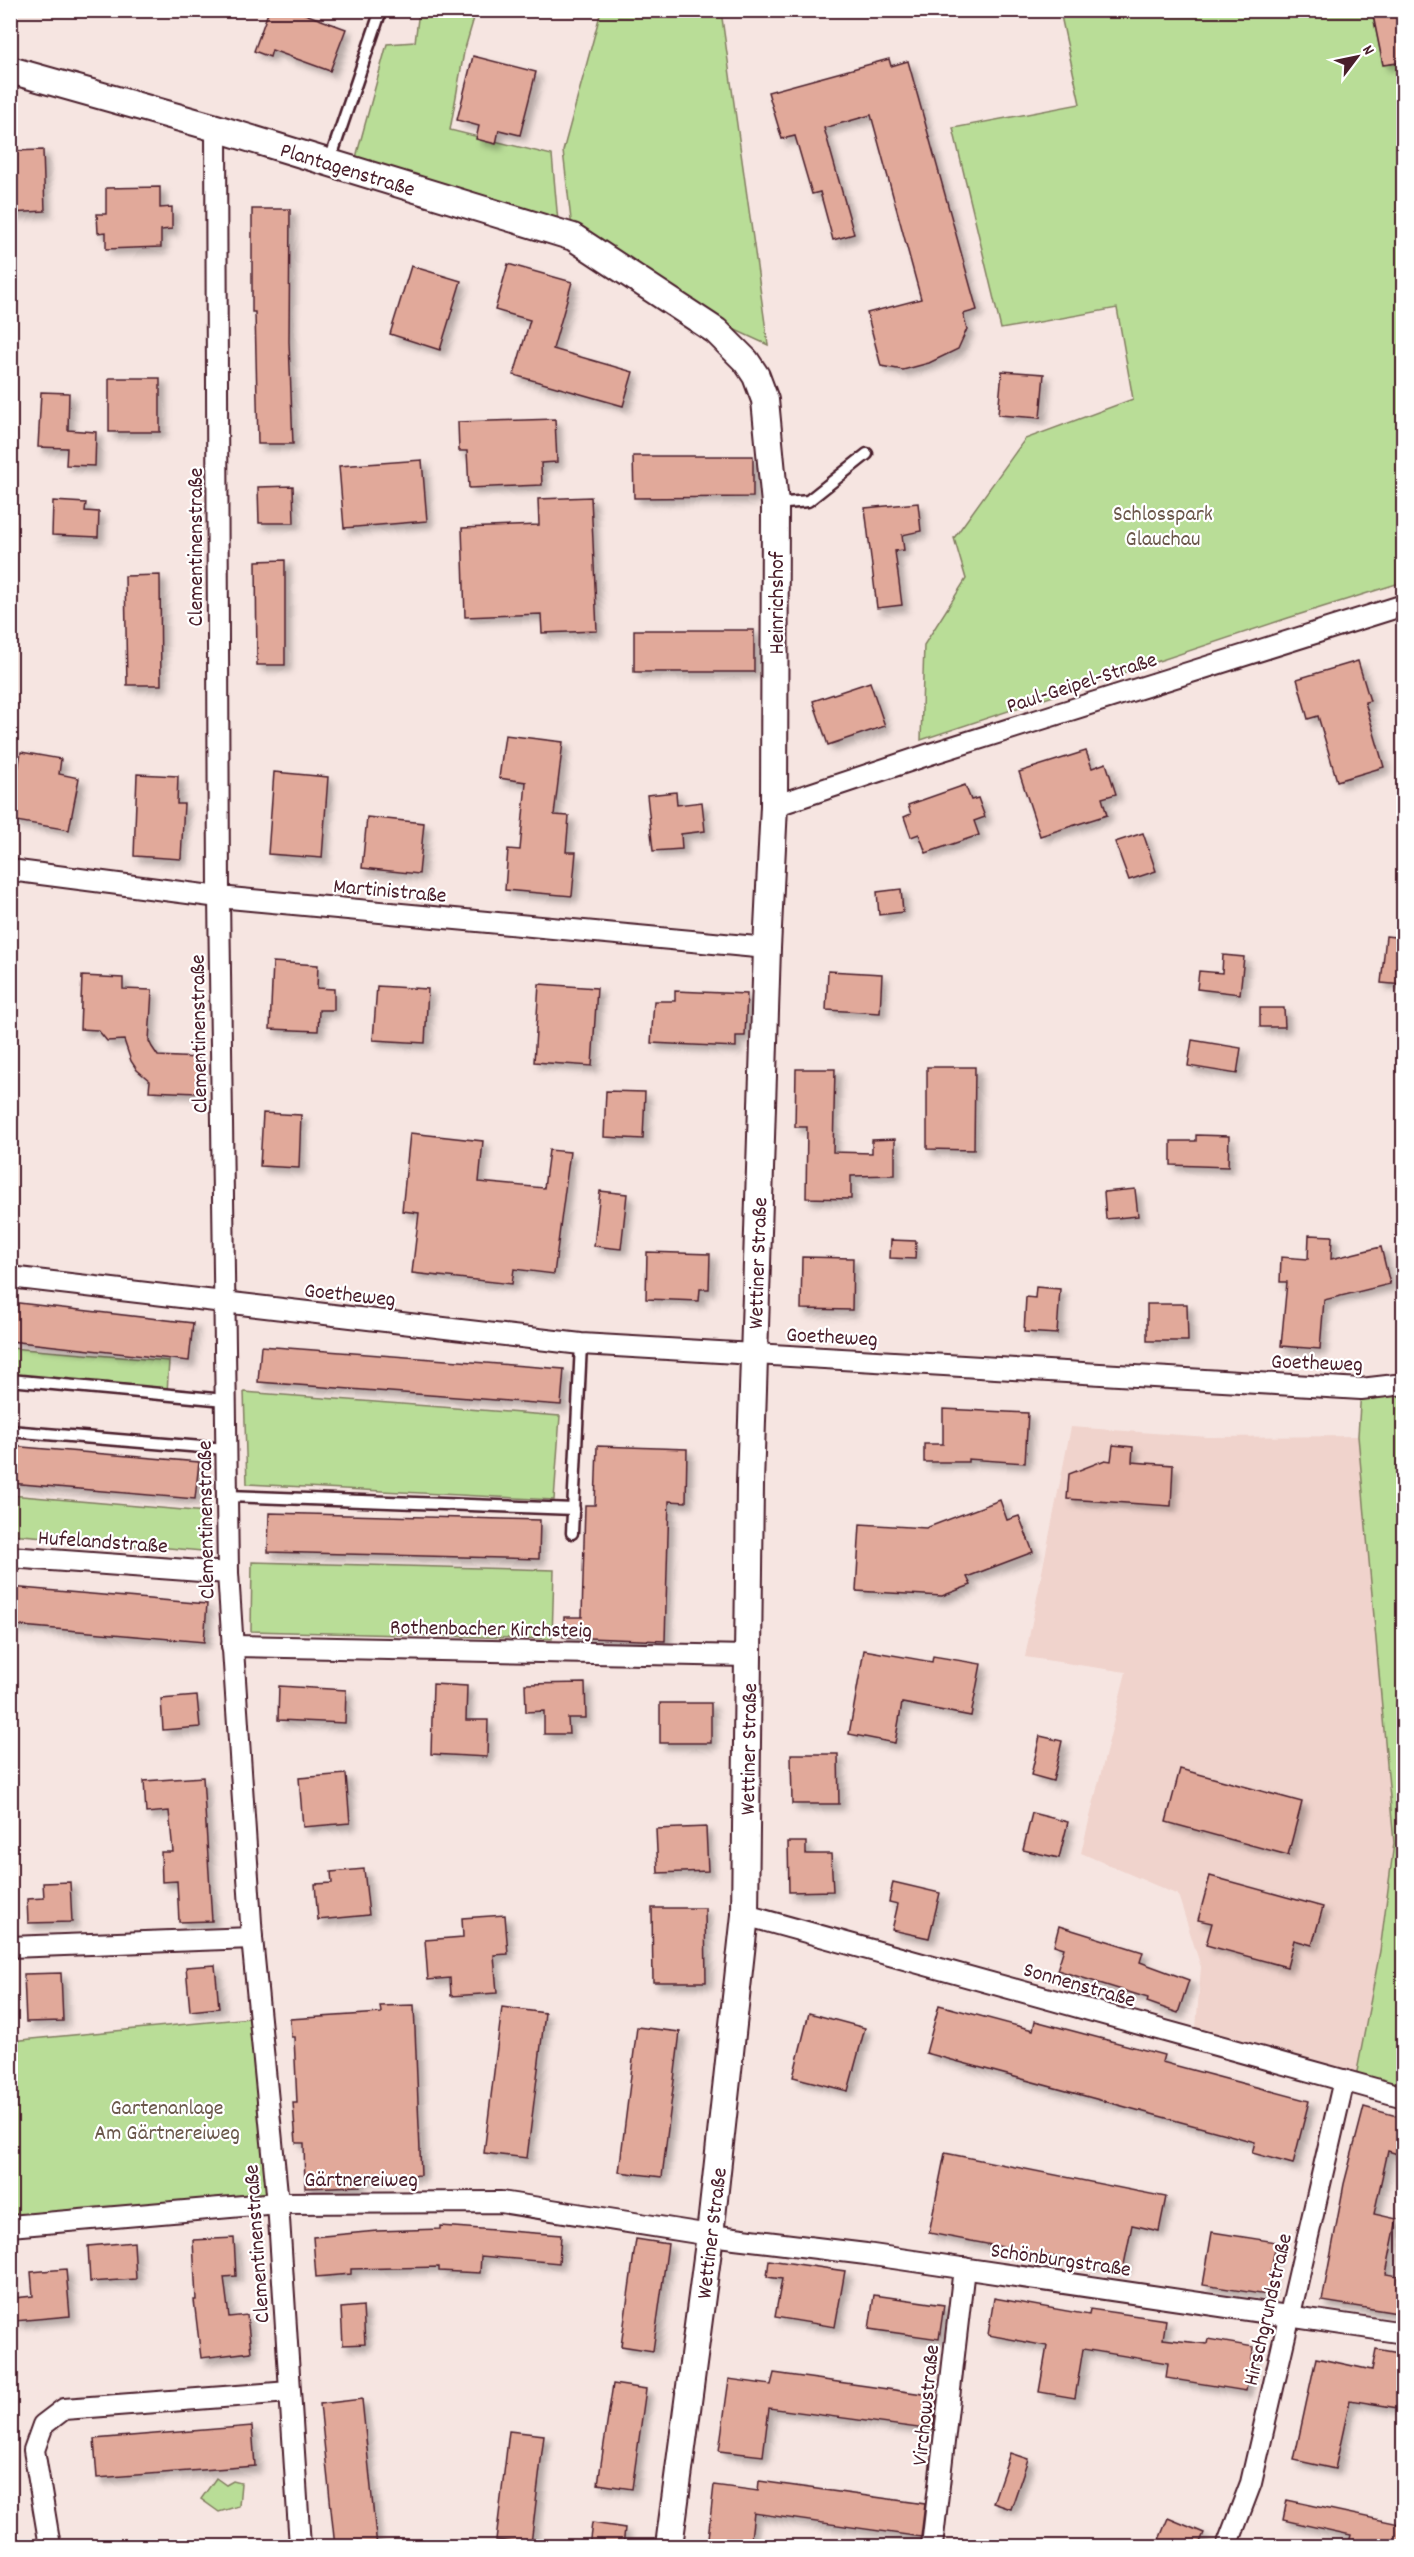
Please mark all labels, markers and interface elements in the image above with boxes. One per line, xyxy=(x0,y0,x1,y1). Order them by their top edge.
north arrow xyxy=(1327,27,1387,87)
text: N xyxy=(1356,41,1379,60)
street label: Plantagenstraße xyxy=(276,136,418,207)
street label: Clementinenstraße xyxy=(182,468,213,626)
park label: Schlosspark Glauchau xyxy=(1113,500,1213,556)
street label: Heinrichshof xyxy=(763,550,794,655)
street label: Paul-Geipel-Straße xyxy=(1003,645,1161,723)
street label: Martinistraße xyxy=(332,872,448,913)
street label: Clementinenstraße xyxy=(184,954,217,1114)
street label: Wettiner Straße xyxy=(742,1197,777,1330)
street label: Goetheweg xyxy=(302,1276,397,1317)
street label: Goetheweg xyxy=(785,1321,879,1356)
street label: Goetheweg xyxy=(1270,1347,1363,1382)
street label: Clementinenstraße xyxy=(191,1440,224,1600)
street label: Hufelandstraße xyxy=(37,1523,169,1563)
street label: Rothenbacher Kirchsteig xyxy=(390,1613,592,1648)
street label: Wettiner Straße xyxy=(734,1683,767,1815)
street label: Sonnenstraße xyxy=(1019,1956,1139,2017)
park label: Gartenanlage Am Gärtnereiweg xyxy=(94,2094,240,2150)
street label: Clementinenstraße xyxy=(237,2163,279,2324)
street label: Gärtnereiweg xyxy=(304,2166,418,2197)
street label: Wettiner Straße xyxy=(690,2166,737,2301)
street label: Hirschgrundstraße xyxy=(1237,2231,1302,2389)
street label: Schönburgstraße xyxy=(988,2236,1133,2287)
street label: Virchowstraße xyxy=(906,2343,949,2467)

